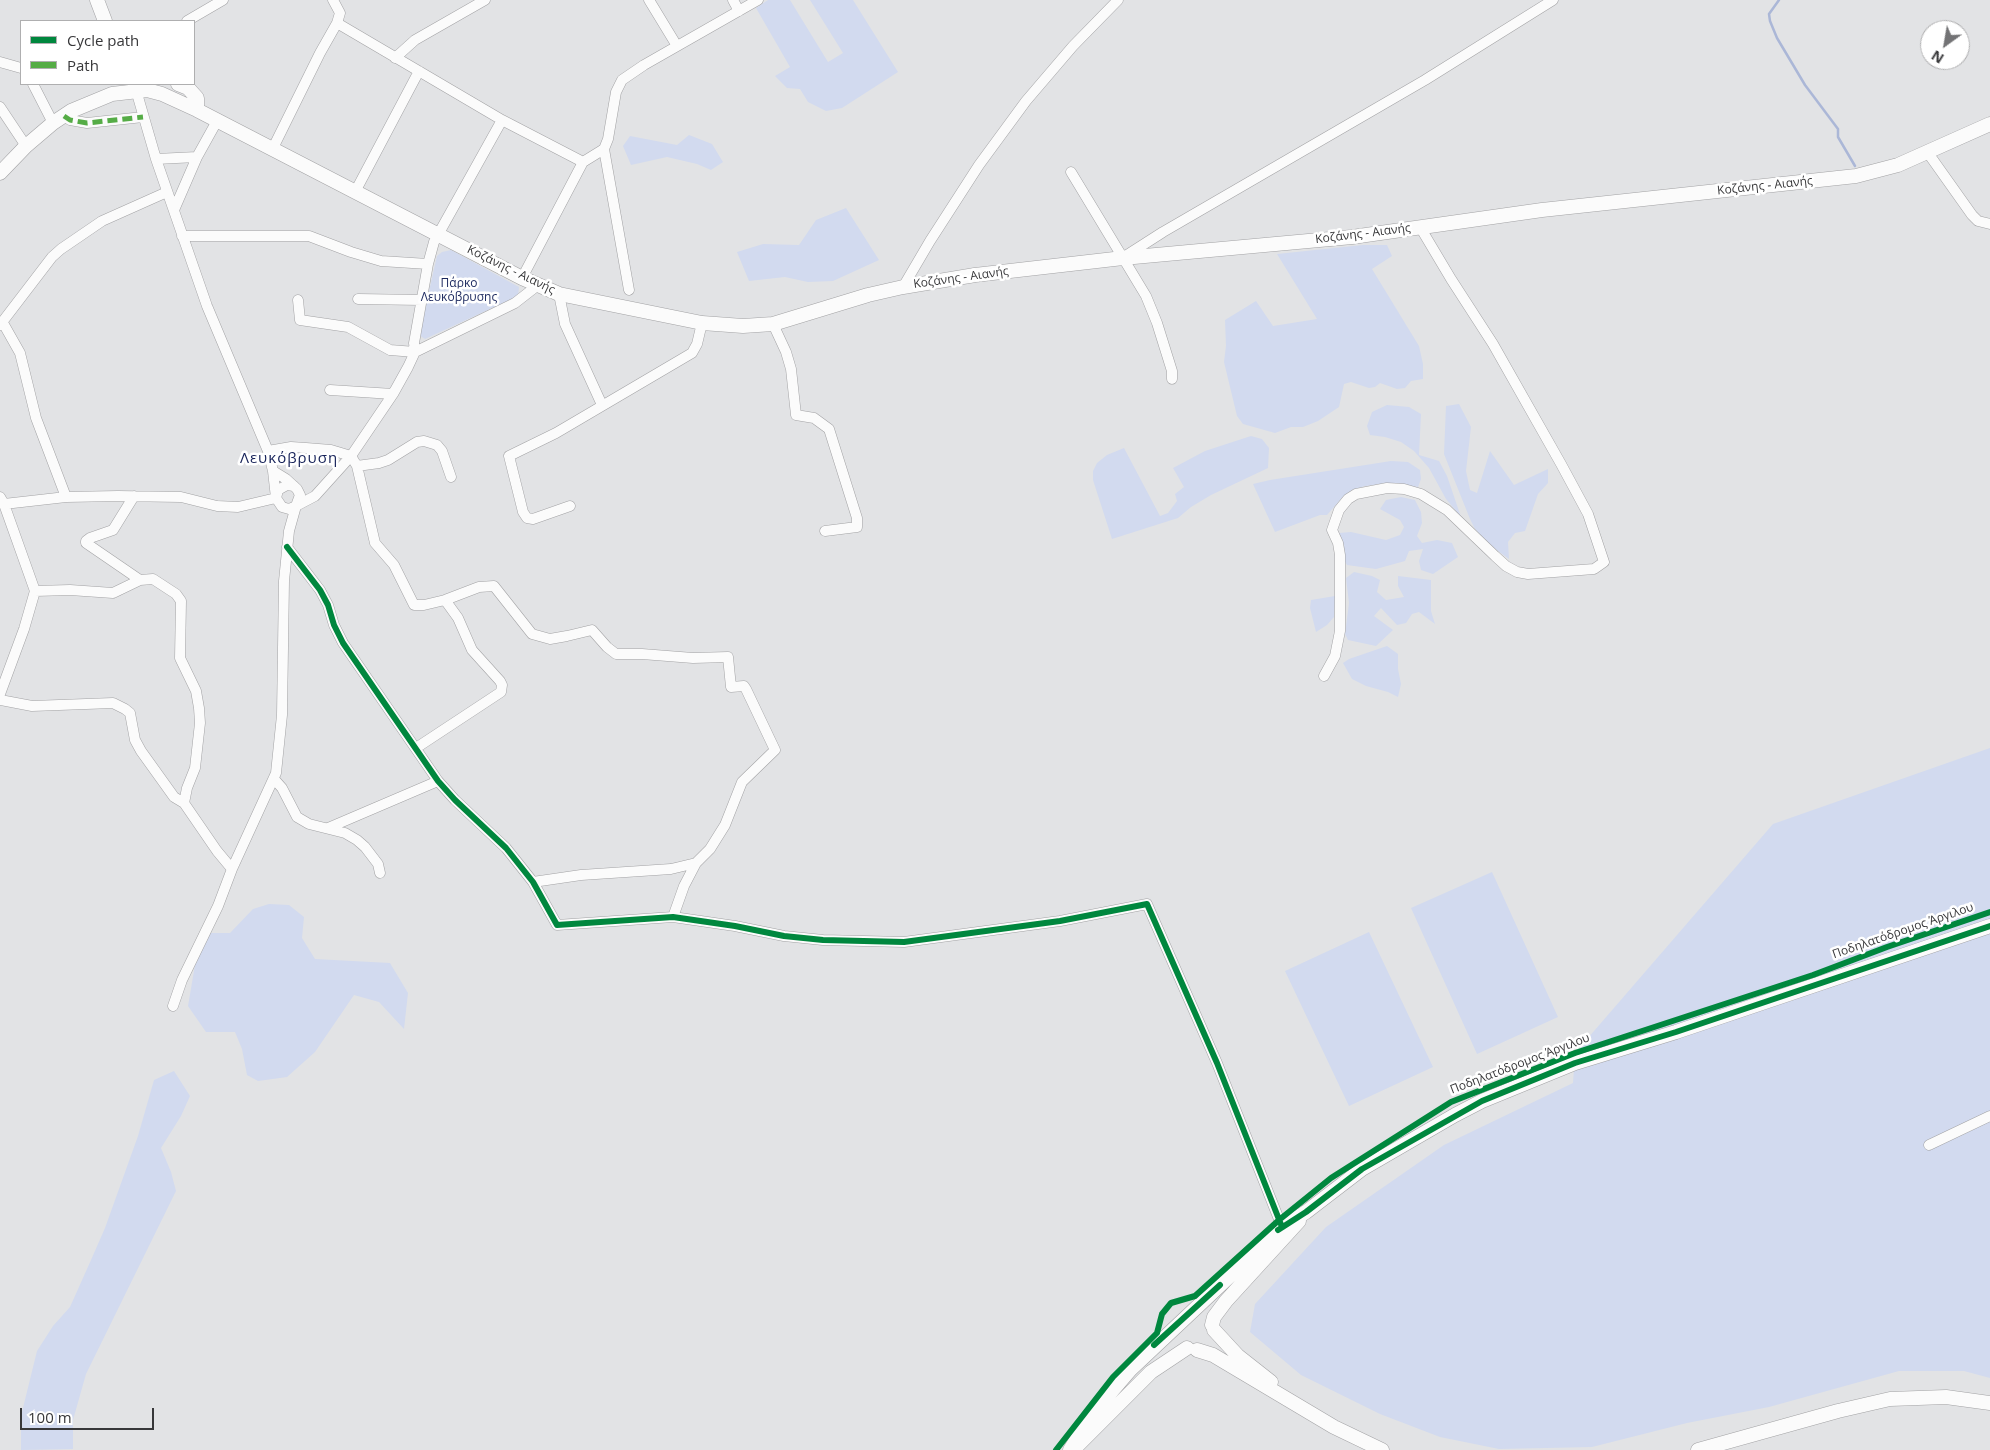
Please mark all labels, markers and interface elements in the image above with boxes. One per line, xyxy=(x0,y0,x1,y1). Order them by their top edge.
legend xyxy=(20,20,195,85)
north arrow xyxy=(1920,20,1970,70)
text: Cycle path xyxy=(67,30,139,50)
text: N xyxy=(1927,46,1947,68)
text: Path xyxy=(67,55,99,75)
street label: Κοζάνης - Αιανής xyxy=(1716,174,1814,198)
street label: Κοζάνης - Αιανής xyxy=(1314,221,1412,247)
street label: Κοζάνης - Αιανής xyxy=(465,242,557,298)
street label: Κοζάνης - Αιανής xyxy=(912,264,1010,292)
park label: Πάρκο Λευκόβρυσης xyxy=(421,277,497,305)
district label: Λευκόβρυση xyxy=(239,450,339,468)
street label: Ποδηλατόδρομος Άργιλου xyxy=(1831,900,1975,962)
street label: Ποδηλατόδρομος Άργιλου xyxy=(1448,1031,1592,1097)
scale bar xyxy=(22,1398,156,1430)
text: 100 m xyxy=(28,1407,72,1427)

